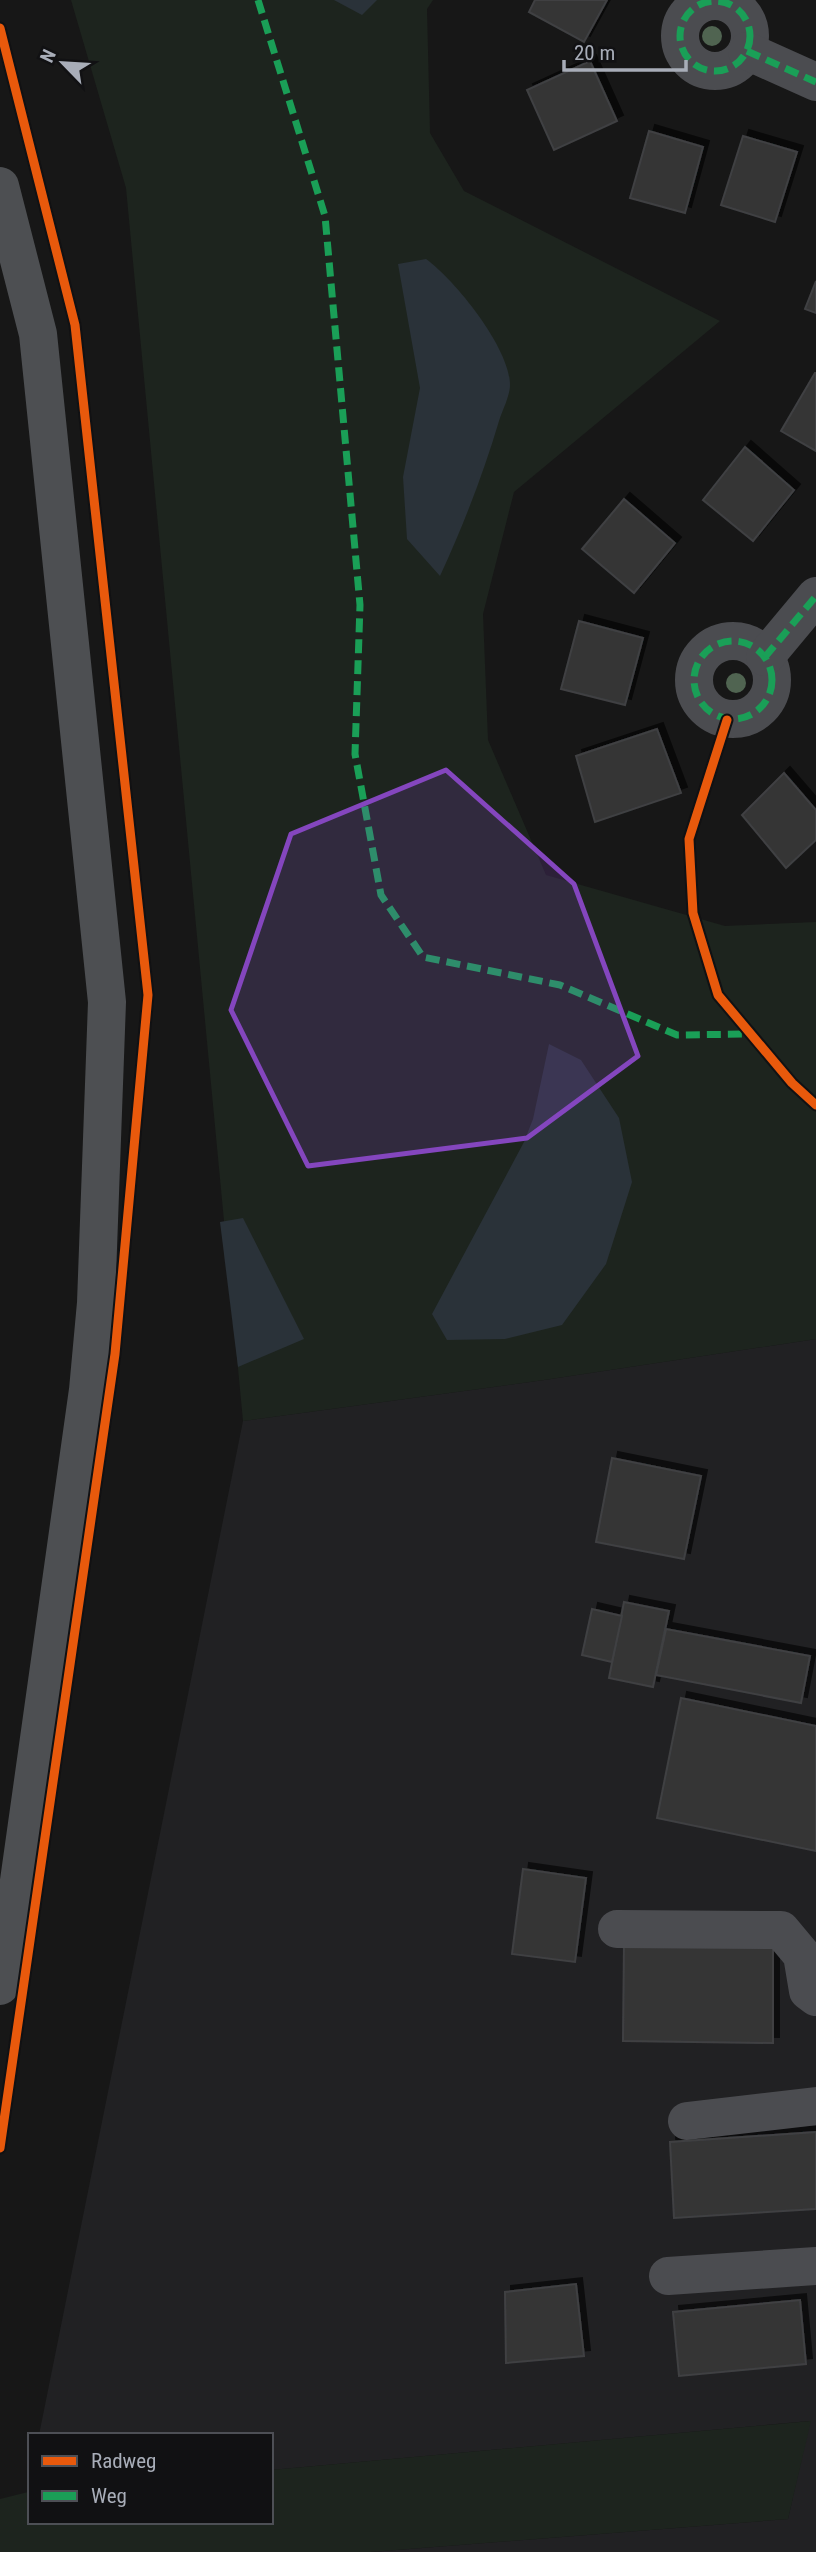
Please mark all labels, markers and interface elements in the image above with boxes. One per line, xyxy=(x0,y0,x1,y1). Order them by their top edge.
north arrow xyxy=(28,28,98,98)
scale bar xyxy=(564,28,686,72)
text: 20 m xyxy=(574,41,615,65)
text: N xyxy=(35,46,61,66)
legend xyxy=(28,2433,273,2524)
text: Radweg xyxy=(91,2449,156,2473)
text: Weg xyxy=(91,2484,127,2508)

